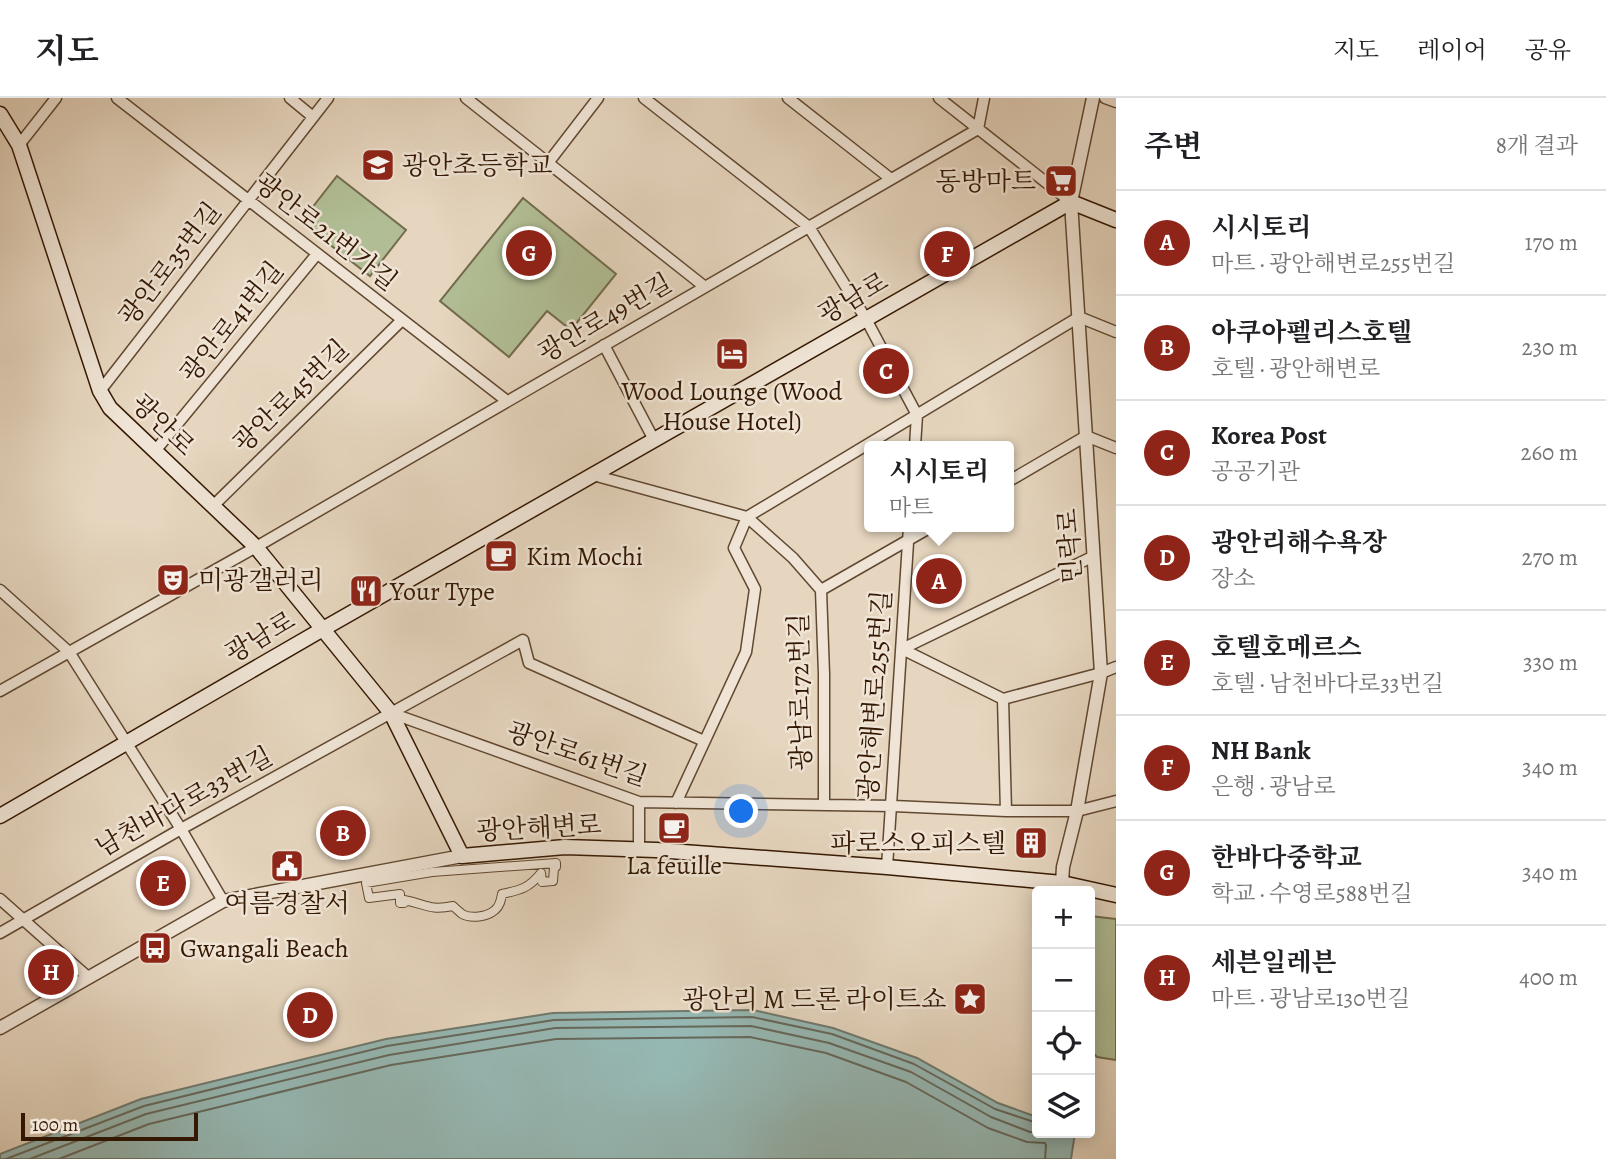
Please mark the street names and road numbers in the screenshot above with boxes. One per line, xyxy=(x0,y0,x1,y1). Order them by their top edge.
street label: 광안로21번가길 xyxy=(247,165,405,299)
street label: 광안로35번길 xyxy=(111,195,229,333)
street label: 광안로41번길 xyxy=(172,254,292,390)
street label: 광남로 xyxy=(812,264,894,332)
street label: 광안로49번길 xyxy=(532,266,678,370)
street label: 광안로45번길 xyxy=(225,332,357,460)
street label: 광안로 xyxy=(124,386,202,464)
street label: 민락로 xyxy=(1050,507,1090,585)
street label: 광안해변로255번길 xyxy=(850,589,900,801)
street label: 광남로 xyxy=(219,603,301,671)
street label: 광남로172번길 xyxy=(781,613,819,771)
street label: 광안로61번길 xyxy=(502,714,652,794)
street label: 남천바다로33번길 xyxy=(89,739,279,865)
street label: 광안해변로 xyxy=(475,807,603,849)

